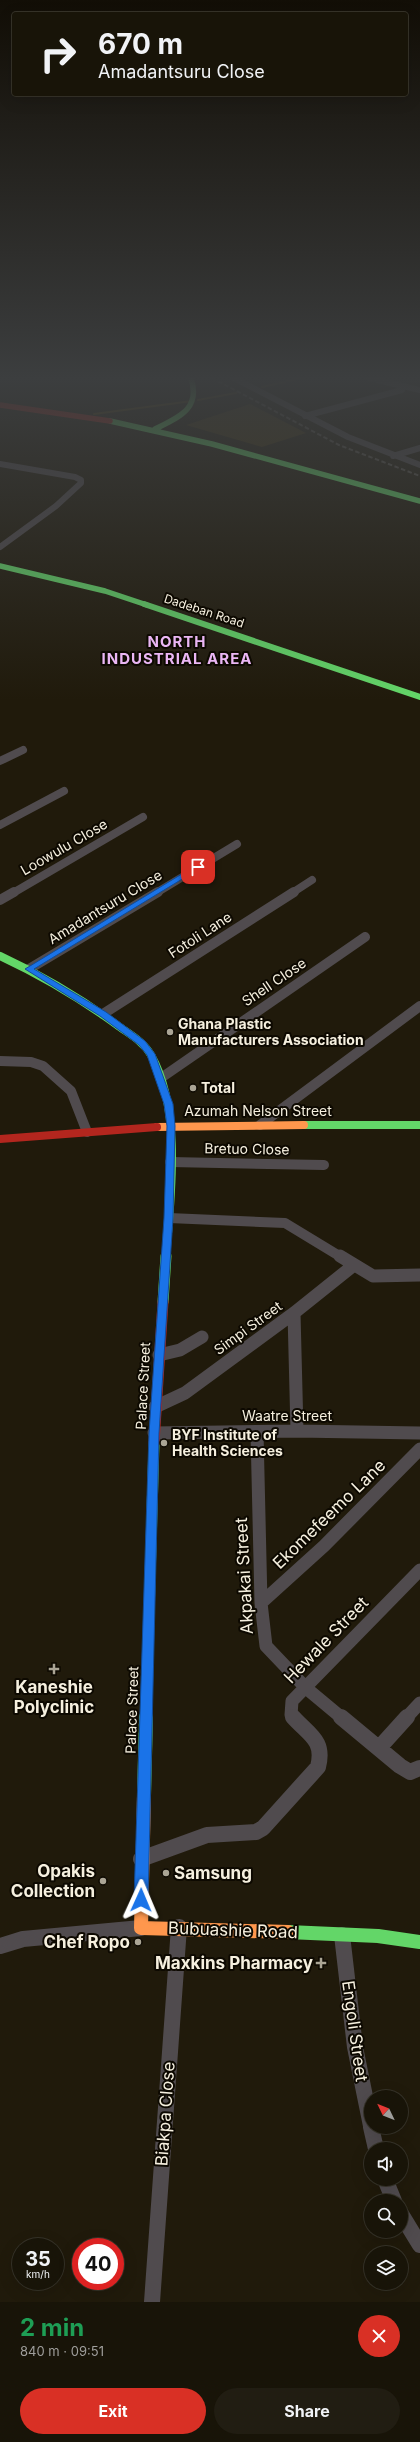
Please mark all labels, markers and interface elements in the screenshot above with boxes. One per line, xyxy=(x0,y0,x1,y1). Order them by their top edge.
text: 670 m xyxy=(98,27,183,61)
icon: right xyxy=(32,28,84,80)
text: Amadantsuru Close xyxy=(98,61,265,82)
street label: Dadeban Road xyxy=(162,591,246,631)
district label: NORTH INDUSTRIAL AREA xyxy=(102,632,252,668)
street label: Loowulu Close xyxy=(17,815,110,878)
pin xyxy=(181,850,215,884)
icon: arrive xyxy=(187,856,209,878)
street label: Amadantsuru Close xyxy=(45,866,165,947)
street label: Fotoli Lane xyxy=(165,908,234,961)
street label: Shell Close xyxy=(238,954,309,1009)
place label: Ghana Plastic Manufacturers Association xyxy=(178,1015,364,1048)
marker: Ghana Plastic Manufacturers Association xyxy=(165,1027,175,1037)
place label: Total xyxy=(201,1079,235,1096)
marker: Total xyxy=(188,1083,198,1093)
street label: Azumah Nelson Street xyxy=(184,1102,332,1119)
street label: Bretuo Close xyxy=(204,1139,290,1158)
street label: Simpi Street xyxy=(210,1297,285,1358)
street label: Palace Street xyxy=(132,1341,153,1430)
street label: Waatre Street xyxy=(242,1407,332,1424)
place label: BYF Institute of Health Sciences xyxy=(172,1426,283,1459)
marker: BYF Institute of Health Sciences xyxy=(159,1438,169,1448)
street label: Ekomefeemo Lane xyxy=(269,1455,390,1573)
street label: Akpakai Street xyxy=(231,1517,257,1635)
street label: Hewale Street xyxy=(280,1592,373,1687)
marker: Kaneshie Polyclinic xyxy=(48,1663,60,1675)
street label: Palace Street xyxy=(121,1665,142,1754)
place label: Kaneshie Polyclinic xyxy=(14,1677,94,1717)
place label: Opakis Collection xyxy=(11,1861,95,1901)
place label: Samsung xyxy=(174,1863,252,1883)
marker: Samsung xyxy=(161,1868,171,1878)
marker: Opakis Collection xyxy=(98,1876,108,1886)
position arrow xyxy=(120,1879,162,1921)
street label: Bubuashie Road xyxy=(168,1918,298,1942)
place label: Chef Ropo xyxy=(43,1932,130,1952)
marker: Chef Ropo xyxy=(133,1937,143,1947)
place label: Maxkins Pharmacy xyxy=(155,1953,313,1973)
marker: Maxkins Pharmacy xyxy=(316,1958,326,1968)
street label: Engoli Street xyxy=(338,1979,372,2083)
street label: Biakpa Close xyxy=(151,2061,179,2167)
north arrow xyxy=(364,2090,408,2134)
map controls xyxy=(364,2090,408,2290)
button: sound xyxy=(364,2142,408,2186)
button: search xyxy=(364,2194,408,2238)
speed limit sign: 40 xyxy=(72,2238,124,2290)
button: layers xyxy=(364,2246,408,2290)
text: 35 xyxy=(25,2247,51,2271)
text: km/h xyxy=(26,2268,50,2280)
text: 2 min xyxy=(20,2313,84,2342)
button: close xyxy=(358,2315,400,2357)
text: 840 m · 09:51 xyxy=(20,2343,104,2359)
button: Exit xyxy=(20,2388,206,2434)
button: Share xyxy=(214,2388,400,2434)

